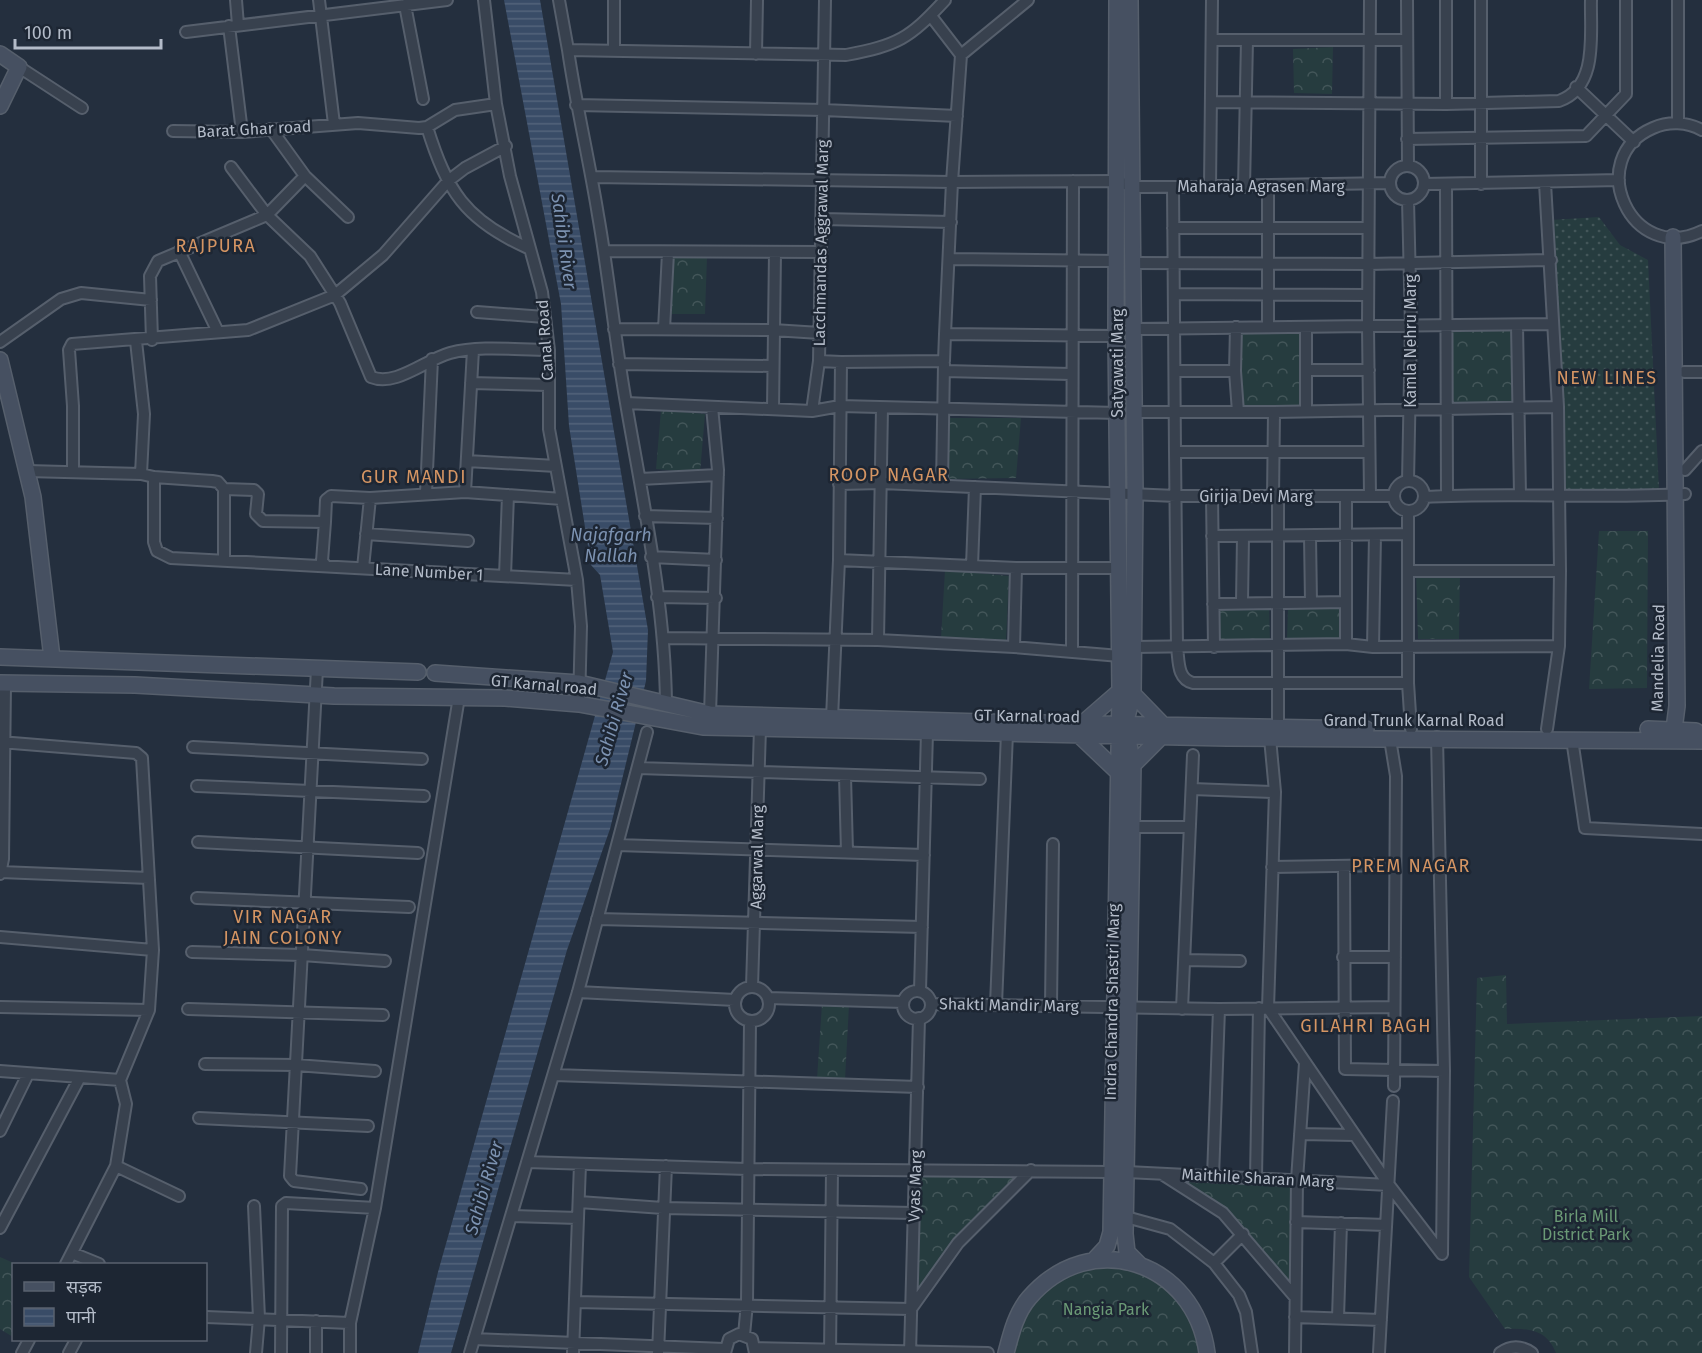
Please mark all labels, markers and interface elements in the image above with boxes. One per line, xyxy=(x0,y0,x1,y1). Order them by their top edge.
scale bar xyxy=(15,12,160,50)
text: 100 m xyxy=(24,22,72,44)
street label: Barat Ghar road xyxy=(196,117,312,141)
street label: Lacchmandas Aggrawal Marg xyxy=(810,139,832,347)
street label: Maharaja Agrasen Marg xyxy=(1177,177,1346,196)
water label: Sahibi River xyxy=(546,191,582,291)
district label: RAJPURA xyxy=(176,235,256,257)
street label: Kamla Nehru Marg xyxy=(1401,274,1420,408)
street label: Canal Road xyxy=(533,299,557,381)
street label: Satyawati Marg xyxy=(1108,308,1127,418)
district label: NEW LINES xyxy=(1557,367,1657,389)
district label: ROOP NAGAR xyxy=(829,464,949,486)
district label: GUR MANDI xyxy=(361,466,467,488)
street label: Girija Devi Marg xyxy=(1199,487,1314,506)
water label: Najafgarh Nallah xyxy=(570,524,652,567)
street label: Lane Number 1 xyxy=(374,560,484,584)
street label: Mandelia Road xyxy=(1648,604,1668,712)
water label: Sahibi River xyxy=(590,669,638,769)
street label: GT Karnal road xyxy=(490,671,598,699)
street label: GT Karnal road xyxy=(974,706,1080,726)
street label: Grand Trunk Karnal Road xyxy=(1324,711,1504,730)
street label: Aggarwal Marg xyxy=(747,804,767,909)
district label: PREM NAGAR xyxy=(1351,855,1471,877)
street label: Indra Chandra Shastri Marg xyxy=(1101,903,1123,1101)
district label: VIR NAGAR JAIN COLONY xyxy=(223,906,343,949)
street label: Shakti Mandir Marg xyxy=(939,994,1080,1016)
district label: GILAHRI BAGH xyxy=(1300,1015,1432,1037)
water label: Sahibi River xyxy=(460,1138,508,1238)
street label: Vyas Marg xyxy=(904,1149,926,1222)
street label: Maithile Sharan Marg xyxy=(1181,1165,1336,1192)
park label: Birla Mill District Park xyxy=(1542,1207,1631,1244)
legend xyxy=(12,1263,207,1341)
text: सड़क xyxy=(66,1276,103,1298)
park label: Nangia Park xyxy=(1063,1300,1150,1319)
text: पानी xyxy=(66,1306,96,1328)

